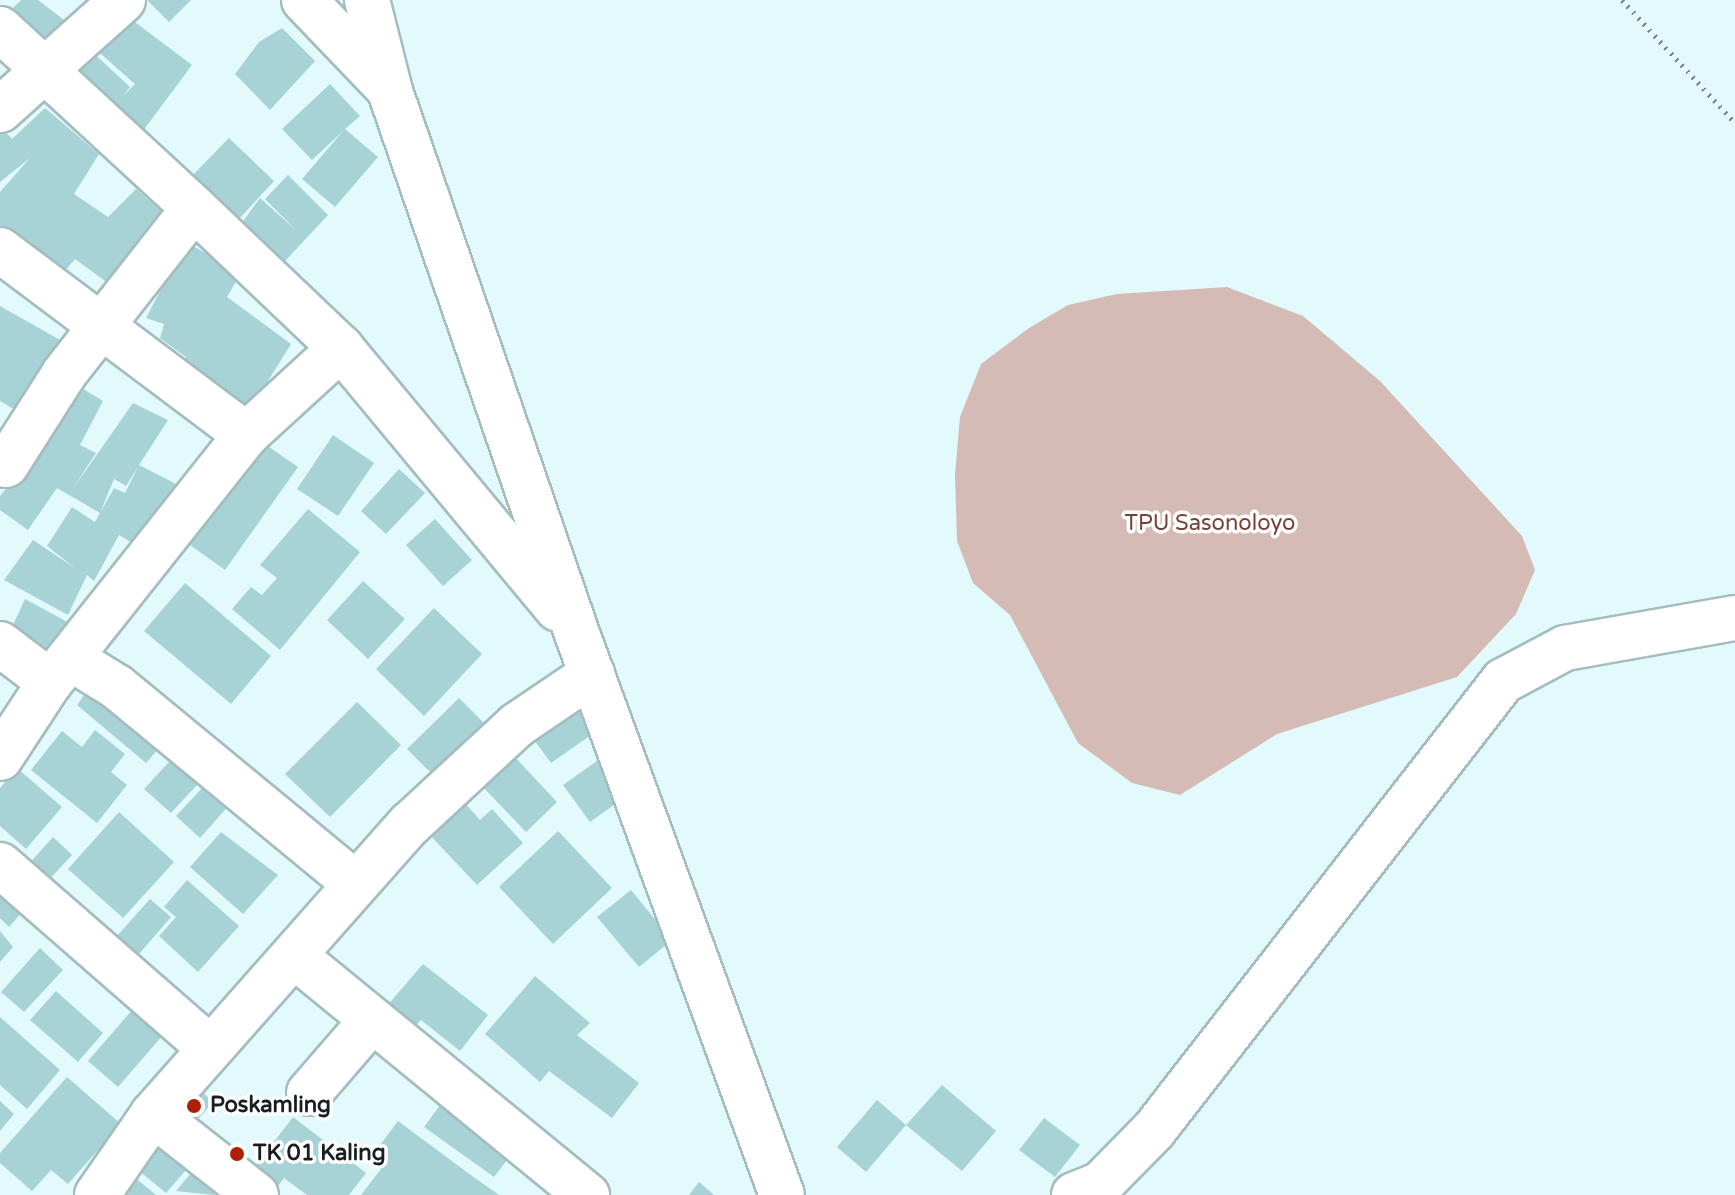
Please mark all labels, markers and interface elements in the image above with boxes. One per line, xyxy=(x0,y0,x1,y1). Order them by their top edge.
park label: TPU Sasonoloyo xyxy=(1125,511,1295,537)
place label: Poskamling xyxy=(210,1093,331,1119)
marker: Poskamling xyxy=(185,1097,203,1115)
place label: TK 01 Kaling xyxy=(253,1141,386,1167)
marker: TK 01 Kaling xyxy=(228,1145,246,1163)

